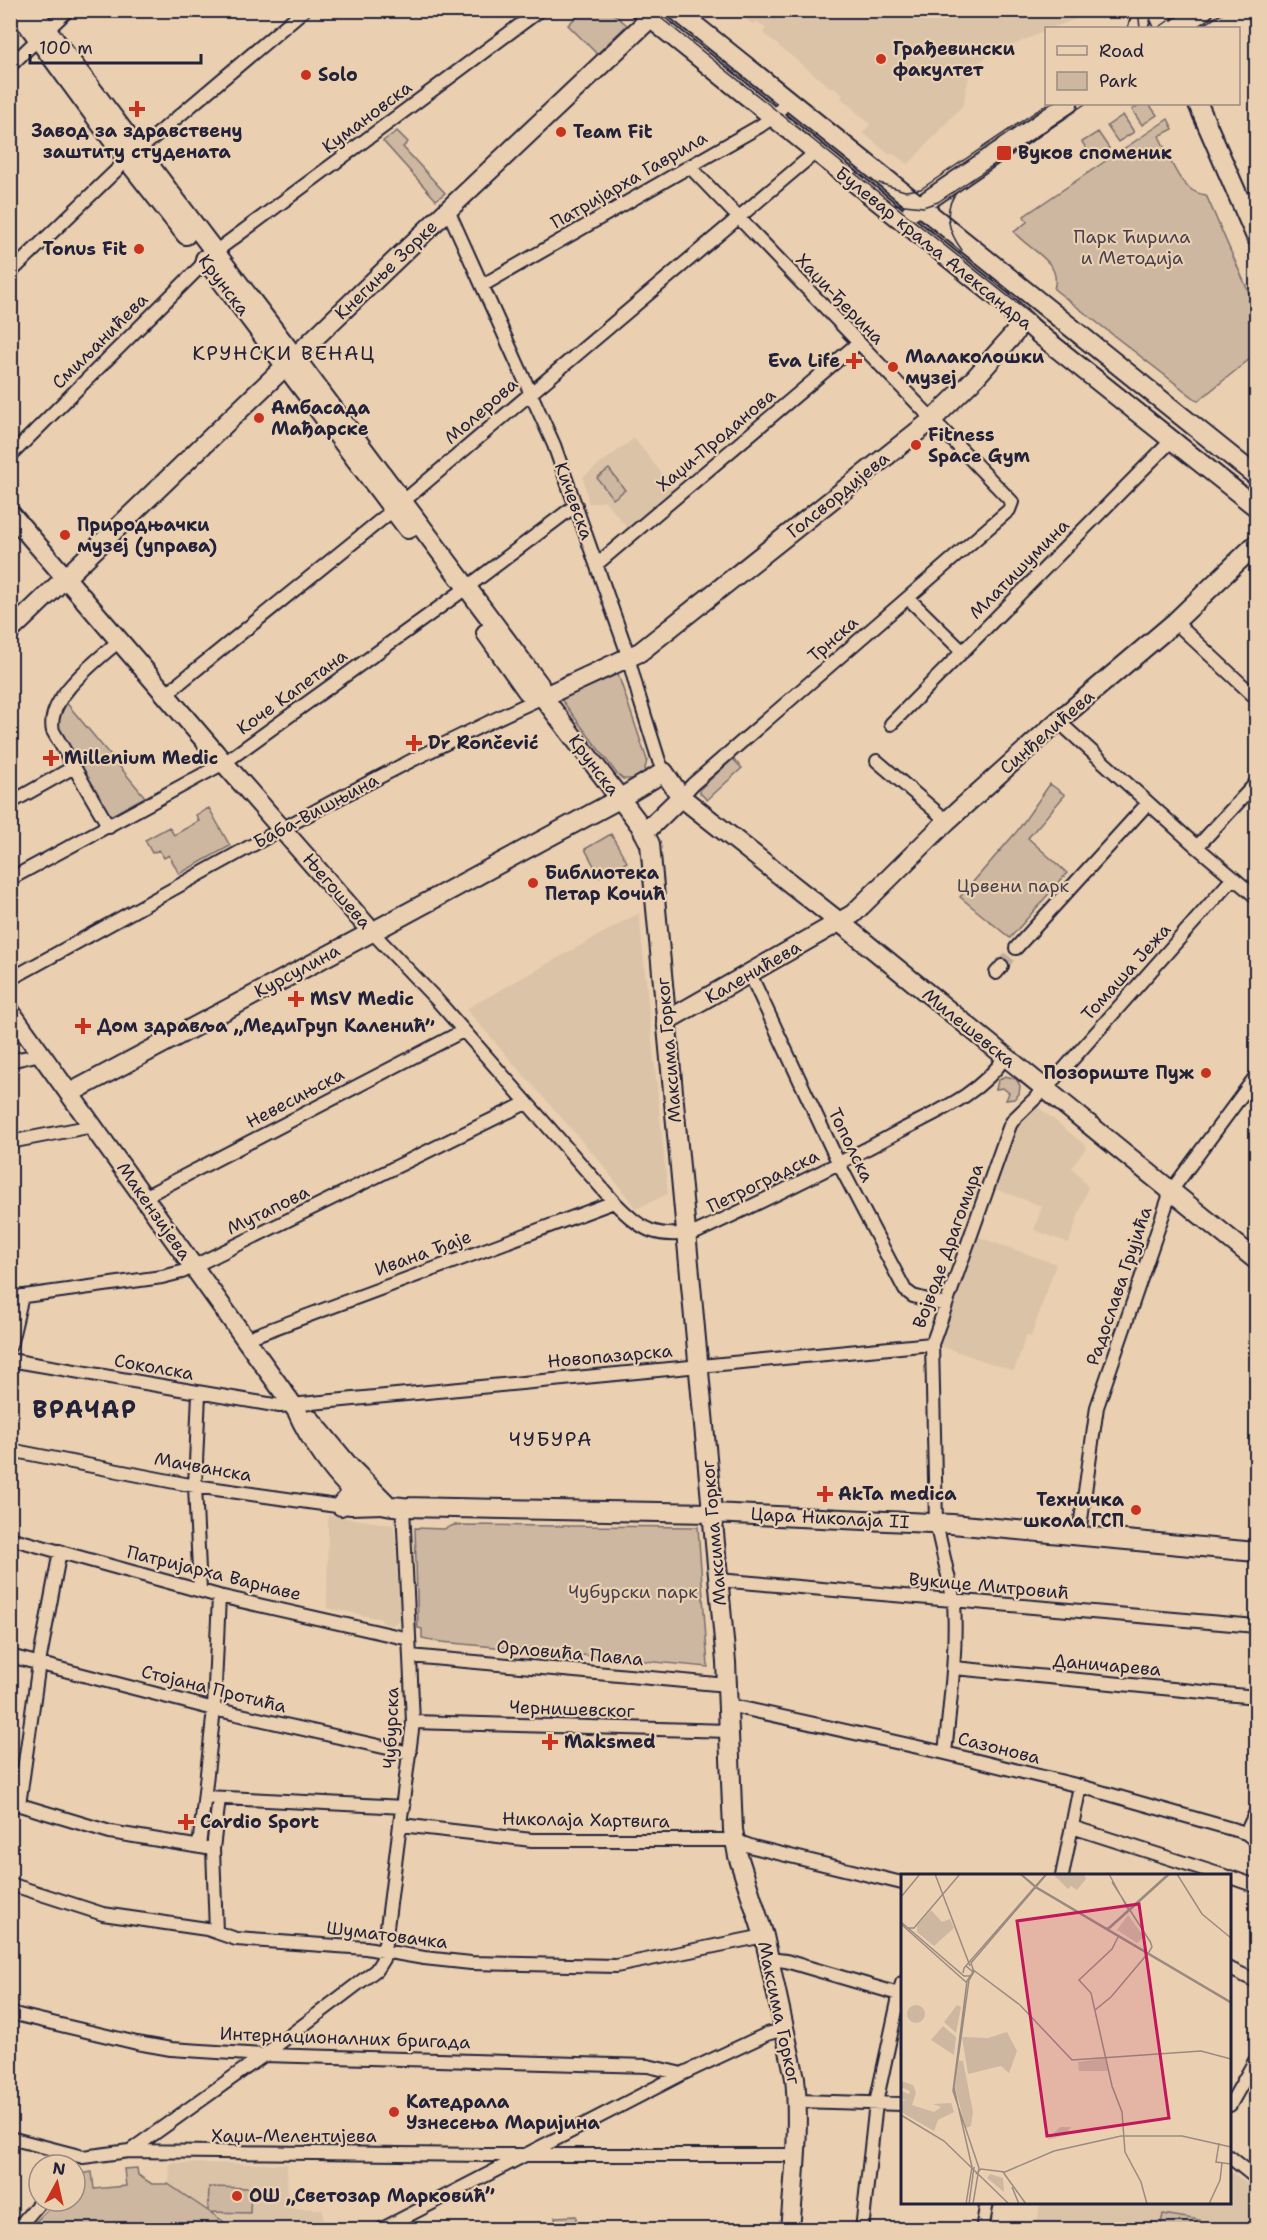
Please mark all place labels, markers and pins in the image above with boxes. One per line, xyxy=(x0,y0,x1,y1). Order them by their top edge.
place label: Грађевински факултет xyxy=(893,37,1015,82)
marker: Грађевински факултет xyxy=(874,52,888,66)
place label: Solo xyxy=(318,63,358,87)
marker: Solo xyxy=(299,68,313,82)
marker: Завод за здравствену заштиту студената xyxy=(128,100,146,118)
place label: Завод за здравствену заштиту студената xyxy=(31,119,243,164)
place label: Team Fit xyxy=(573,120,653,144)
marker: Team Fit xyxy=(554,125,568,139)
place label: Вуков споменик xyxy=(1018,141,1172,165)
marker: Вуков споменик xyxy=(995,144,1013,162)
place label: Tonus Fit xyxy=(43,237,127,261)
marker: Tonus Fit xyxy=(132,242,146,256)
place label: Малаколошки музеј xyxy=(905,345,1045,390)
place label: Eva Life xyxy=(768,349,840,373)
marker: Eva Life xyxy=(845,352,863,370)
marker: Малаколошки музеј xyxy=(886,360,900,374)
place label: Амбасада Мађарске xyxy=(271,396,371,441)
marker: Амбасада Мађарске xyxy=(252,411,266,425)
place label: Fitness Space Gym xyxy=(928,423,1030,468)
marker: Fitness Space Gym xyxy=(909,438,923,452)
place label: Природњачки музеј (управа) xyxy=(77,513,217,558)
marker: Природњачки музеј (управа) xyxy=(58,528,72,542)
place label: Dr Rončević xyxy=(428,731,539,755)
marker: Dr Rončević xyxy=(405,734,423,752)
place label: Millenium Medic xyxy=(64,746,218,770)
marker: Millenium Medic xyxy=(42,749,60,767)
place label: Библиотека Петар Кочић xyxy=(545,861,666,906)
marker: Библиотека Петар Кочић xyxy=(526,876,540,890)
place label: MSV Medic xyxy=(310,987,414,1011)
marker: MSV Medic xyxy=(287,990,305,1008)
place label: Дом здравља „МедиГруп Каленић” xyxy=(97,1014,435,1038)
marker: Дом здравља „МедиГруп Каленић” xyxy=(74,1017,92,1035)
place label: Позориште Пуж xyxy=(1043,1061,1195,1085)
marker: Позориште Пуж xyxy=(1199,1066,1213,1080)
place label: AkTa medica xyxy=(838,1482,957,1506)
marker: AkTa medica xyxy=(816,1485,834,1503)
place label: Техничка школа ГСП xyxy=(1023,1488,1125,1533)
marker: Техничка школа ГСП xyxy=(1129,1503,1143,1517)
place label: Maksmed xyxy=(564,1730,656,1754)
marker: Maksmed xyxy=(541,1733,559,1751)
place label: Cardio Sport xyxy=(200,1810,319,1834)
marker: Cardio Sport xyxy=(177,1813,195,1831)
place label: Катедрала Узнесења Маријина xyxy=(406,2090,601,2135)
marker: Катедрала Узнесења Маријина xyxy=(387,2105,401,2119)
place label: ОШ „Светозар Марковић” xyxy=(249,2184,495,2208)
marker: ОШ „Светозар Марковић” xyxy=(230,2189,244,2203)

